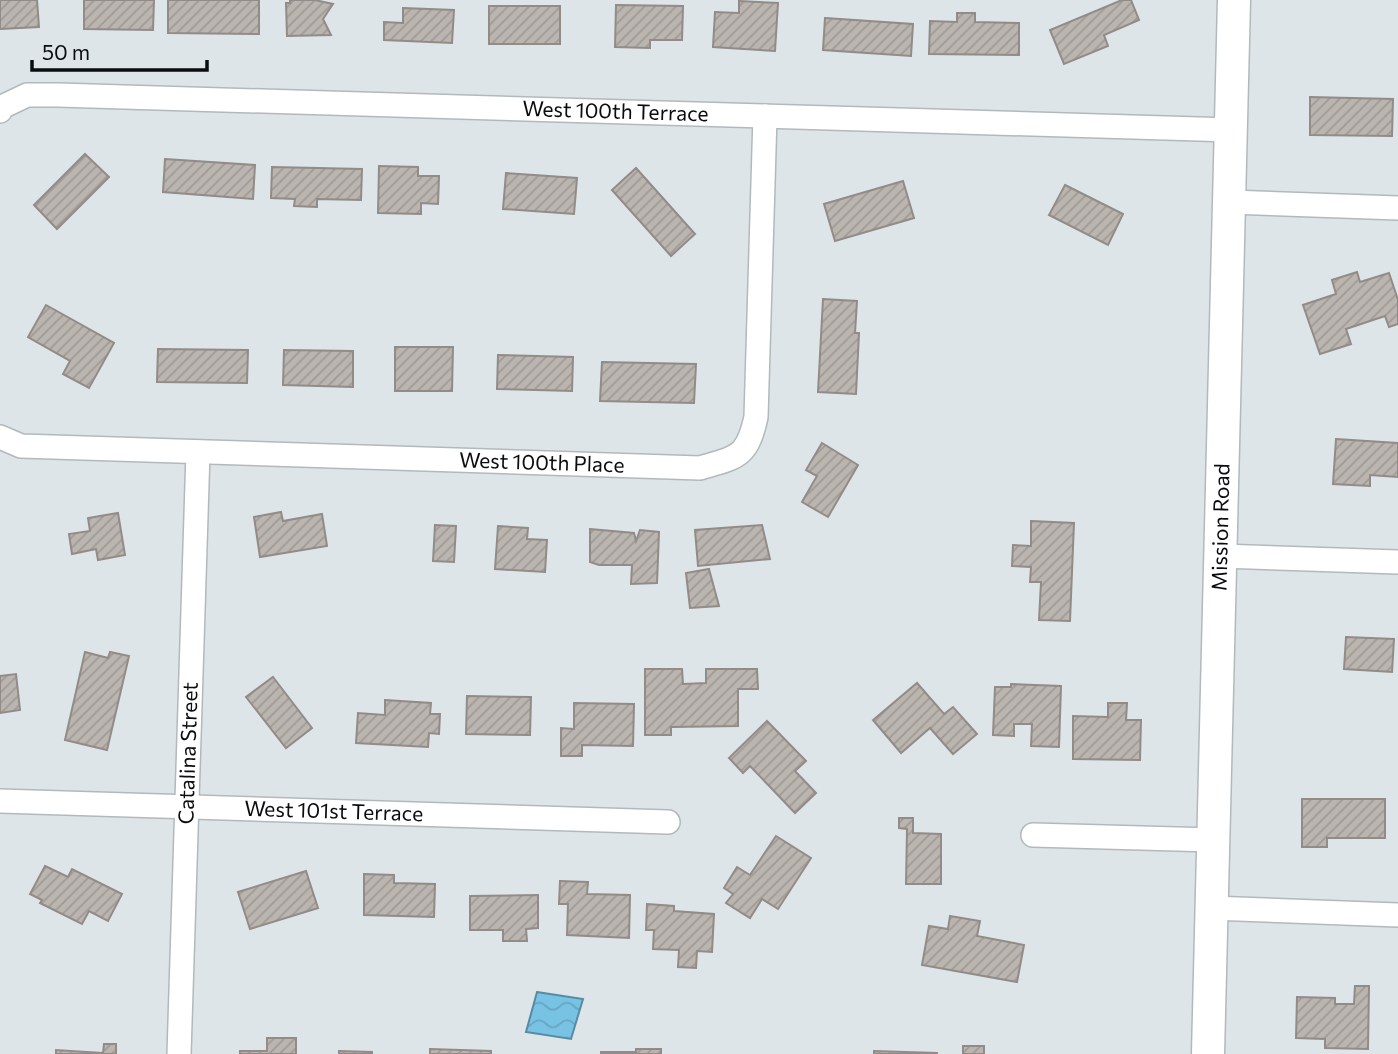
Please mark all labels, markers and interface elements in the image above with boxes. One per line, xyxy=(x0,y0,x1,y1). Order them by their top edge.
scale bar xyxy=(32,28,206,72)
text: 50 m xyxy=(42,39,90,64)
street label: West 100th Terrace xyxy=(522,95,709,125)
street label: West 100th Place xyxy=(459,446,625,477)
street label: Mission Road xyxy=(1205,463,1234,591)
street label: Catalina Street xyxy=(172,682,202,825)
street label: West 101st Terrace xyxy=(244,795,424,825)

